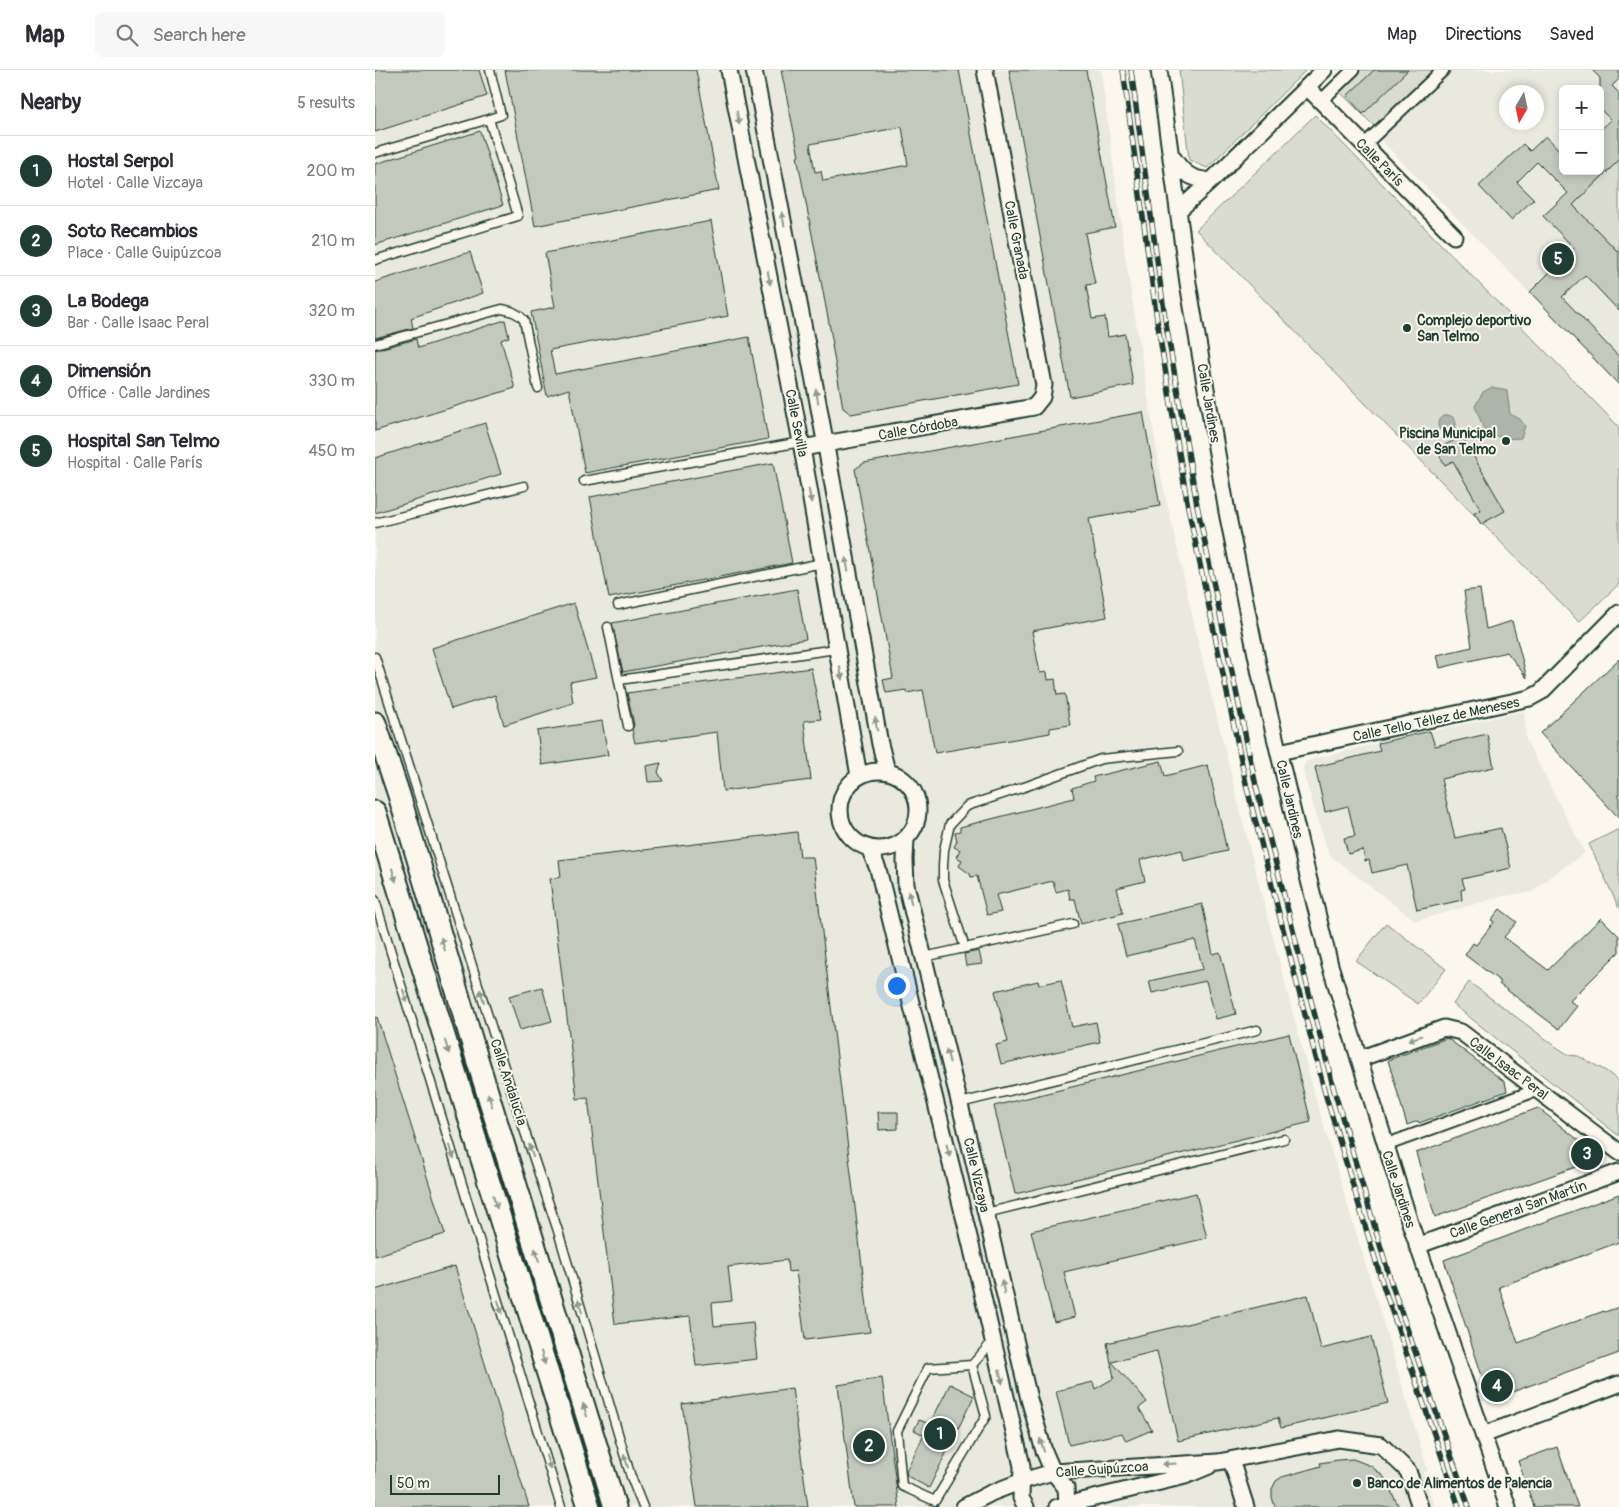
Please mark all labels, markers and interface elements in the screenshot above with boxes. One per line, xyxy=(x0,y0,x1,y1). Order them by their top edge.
search box xyxy=(95,12,445,57)
text: Map xyxy=(25,20,65,49)
icon: search xyxy=(113,21,141,49)
text: Search here xyxy=(153,23,246,47)
text: Map xyxy=(1387,23,1417,46)
text: Directions xyxy=(1445,23,1521,46)
text: Saved xyxy=(1549,23,1594,46)
north arrow xyxy=(1499,85,1544,130)
map controls xyxy=(1559,85,1604,175)
button: + xyxy=(1559,85,1604,130)
text: Nearby xyxy=(20,89,81,116)
text: 5 results xyxy=(297,93,355,113)
one-way arrow xyxy=(735,110,743,126)
button: − xyxy=(1559,130,1604,175)
street label: Calle París xyxy=(1352,135,1408,190)
text: Hostal Serpol xyxy=(67,149,174,173)
text: 1 xyxy=(33,161,39,181)
text: 200 m xyxy=(307,161,355,181)
text: Hotel · Calle Vizcaya xyxy=(67,173,203,193)
street label: Calle Granada xyxy=(1001,199,1032,281)
one-way arrow xyxy=(779,211,787,227)
text: Soto Recambios xyxy=(67,219,197,243)
text: 2 xyxy=(32,231,40,251)
text: 210 m xyxy=(311,231,355,251)
pin: 5 xyxy=(1542,240,1574,278)
text: Place · Calle Guipúzcoa xyxy=(67,243,221,263)
one-way arrow xyxy=(765,270,773,286)
text: La Bodega xyxy=(67,289,149,313)
text: 3 xyxy=(32,301,40,321)
text: 320 m xyxy=(309,301,355,321)
place label: Complejo deportivo San Telmo xyxy=(1417,312,1532,345)
text: Bar · Calle Isaac Peral xyxy=(67,313,209,333)
marker: Complejo deportivo San Telmo xyxy=(1401,322,1413,334)
text: Dimensión xyxy=(67,359,151,383)
street label: Calle Jardines xyxy=(1193,362,1224,445)
text: 4 xyxy=(31,371,41,391)
text: 330 m xyxy=(309,371,355,391)
text: Office · Calle Jardines xyxy=(67,383,210,403)
street label: Calle Sevilla xyxy=(782,388,811,458)
one-way arrow xyxy=(813,388,821,404)
street label: Calle Córdoba xyxy=(877,413,959,444)
place label: Piscina Municipal de San Telmo xyxy=(1399,425,1496,458)
text: Hospital San Telmo xyxy=(67,429,220,453)
marker: Piscina Municipal de San Telmo xyxy=(1500,435,1512,447)
text: 5 xyxy=(32,441,40,461)
text: 450 m xyxy=(308,441,355,461)
text: Hospital · Calle París xyxy=(67,453,202,473)
one-way arrow xyxy=(807,488,815,504)
one-way arrow xyxy=(843,555,851,571)
one-way arrow xyxy=(837,666,845,682)
street label: Calle Tello Téllez de Meneses xyxy=(1351,693,1522,745)
one-way arrow xyxy=(872,716,880,731)
street label: Calle Jardines xyxy=(1272,758,1307,841)
one-way arrow xyxy=(391,868,399,883)
one-way arrow xyxy=(905,890,913,905)
one-way arrow xyxy=(439,936,447,951)
your location xyxy=(884,973,910,999)
one-way arrow xyxy=(478,988,485,1003)
one-way arrow xyxy=(401,989,409,1004)
street label: Calle Isaac Peral xyxy=(1466,1033,1552,1104)
one-way arrow xyxy=(1407,1035,1422,1042)
street label: Calle Andalucía xyxy=(487,1037,531,1128)
one-way arrow xyxy=(444,1040,452,1055)
one-way arrow xyxy=(944,1048,952,1063)
one-way arrow xyxy=(485,1092,493,1107)
pin: 3 xyxy=(1571,1135,1603,1173)
street label: Calle Vizcaya xyxy=(960,1136,993,1214)
one-way arrow xyxy=(527,1143,535,1158)
one-way arrow xyxy=(944,1143,952,1158)
one-way arrow xyxy=(449,1144,457,1159)
street label: Calle Jardines xyxy=(1378,1148,1419,1231)
street label: Calle General San Martín xyxy=(1447,1177,1589,1242)
one-way arrow xyxy=(492,1195,500,1210)
one-way arrow xyxy=(533,1247,541,1262)
one-way arrow xyxy=(999,1280,1007,1295)
one-way arrow xyxy=(576,1298,584,1313)
one-way arrow xyxy=(496,1300,504,1315)
one-way arrow xyxy=(540,1350,548,1365)
pin: 4 xyxy=(1481,1367,1513,1405)
one-way arrow xyxy=(997,1369,1005,1384)
one-way arrow xyxy=(580,1403,588,1418)
pin: 1 xyxy=(924,1415,956,1453)
pin: 2 xyxy=(853,1427,885,1465)
one-way arrow xyxy=(1038,1437,1046,1452)
one-way arrow xyxy=(622,1454,630,1469)
one-way arrow xyxy=(544,1455,552,1470)
street label: Calle Guipúzcoa xyxy=(1055,1458,1149,1481)
one-way arrow xyxy=(1161,1460,1177,1468)
scale bar xyxy=(390,1472,500,1495)
text: 50 m xyxy=(397,1475,430,1492)
place label: Banco de Alimentos de Palencia xyxy=(1367,1475,1553,1492)
marker: Banco de Alimentos de Palencia xyxy=(1351,1477,1363,1489)

